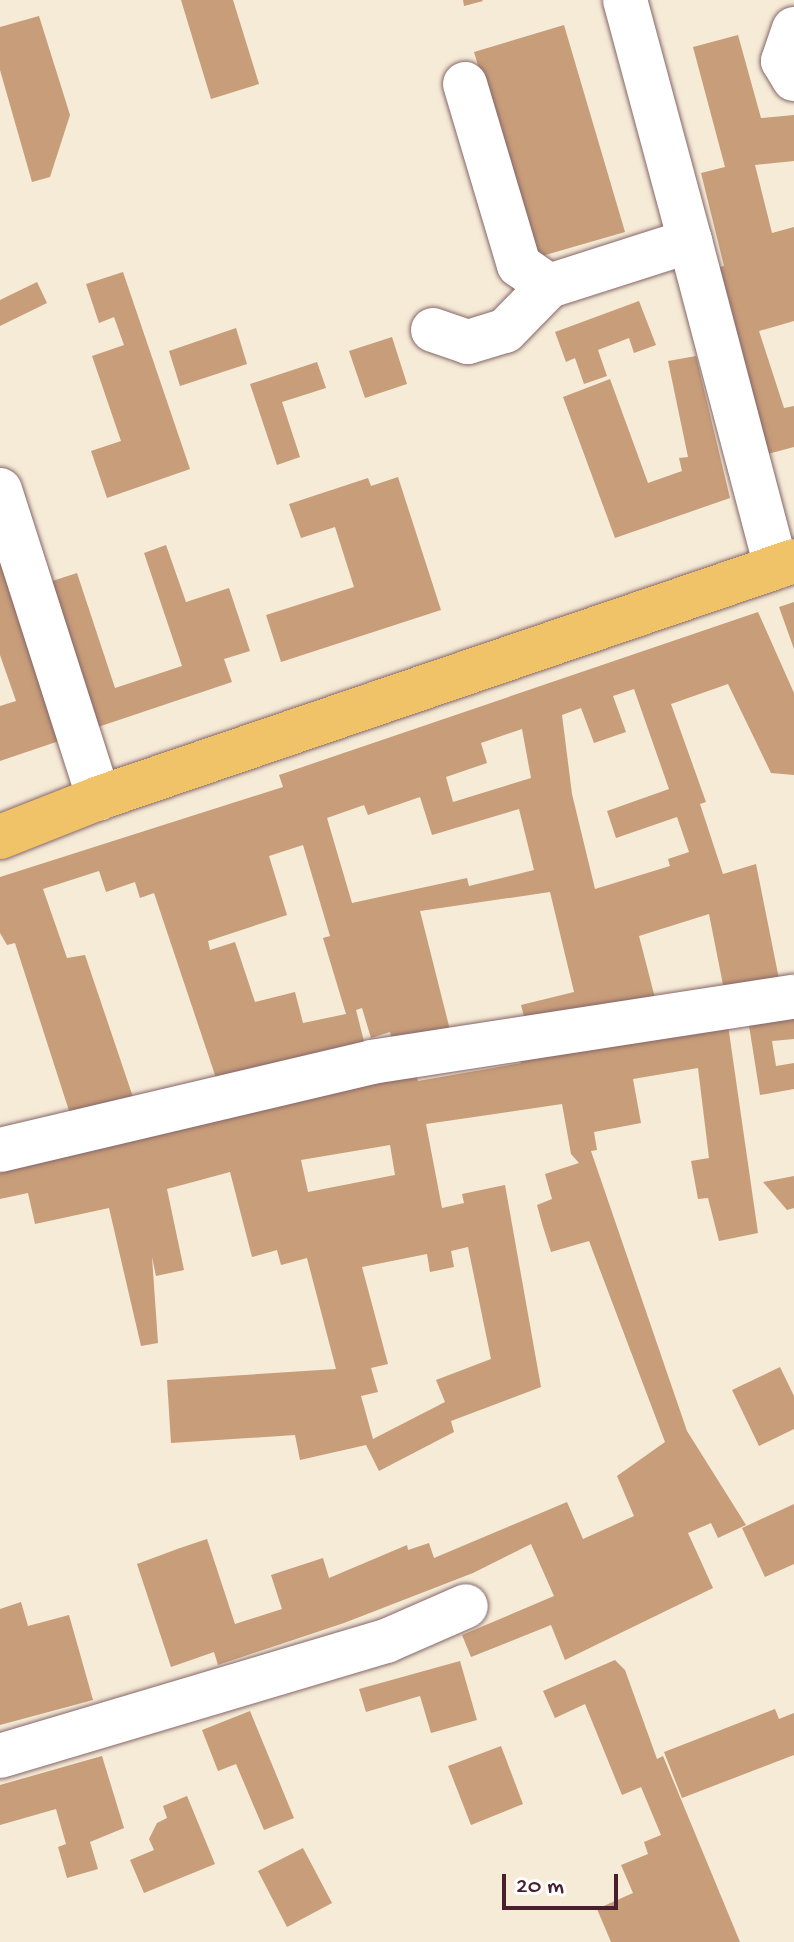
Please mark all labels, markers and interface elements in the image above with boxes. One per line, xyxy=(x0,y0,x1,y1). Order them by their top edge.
scale bar xyxy=(506,1858,622,1908)
text: 20 m xyxy=(516,1873,564,1902)

